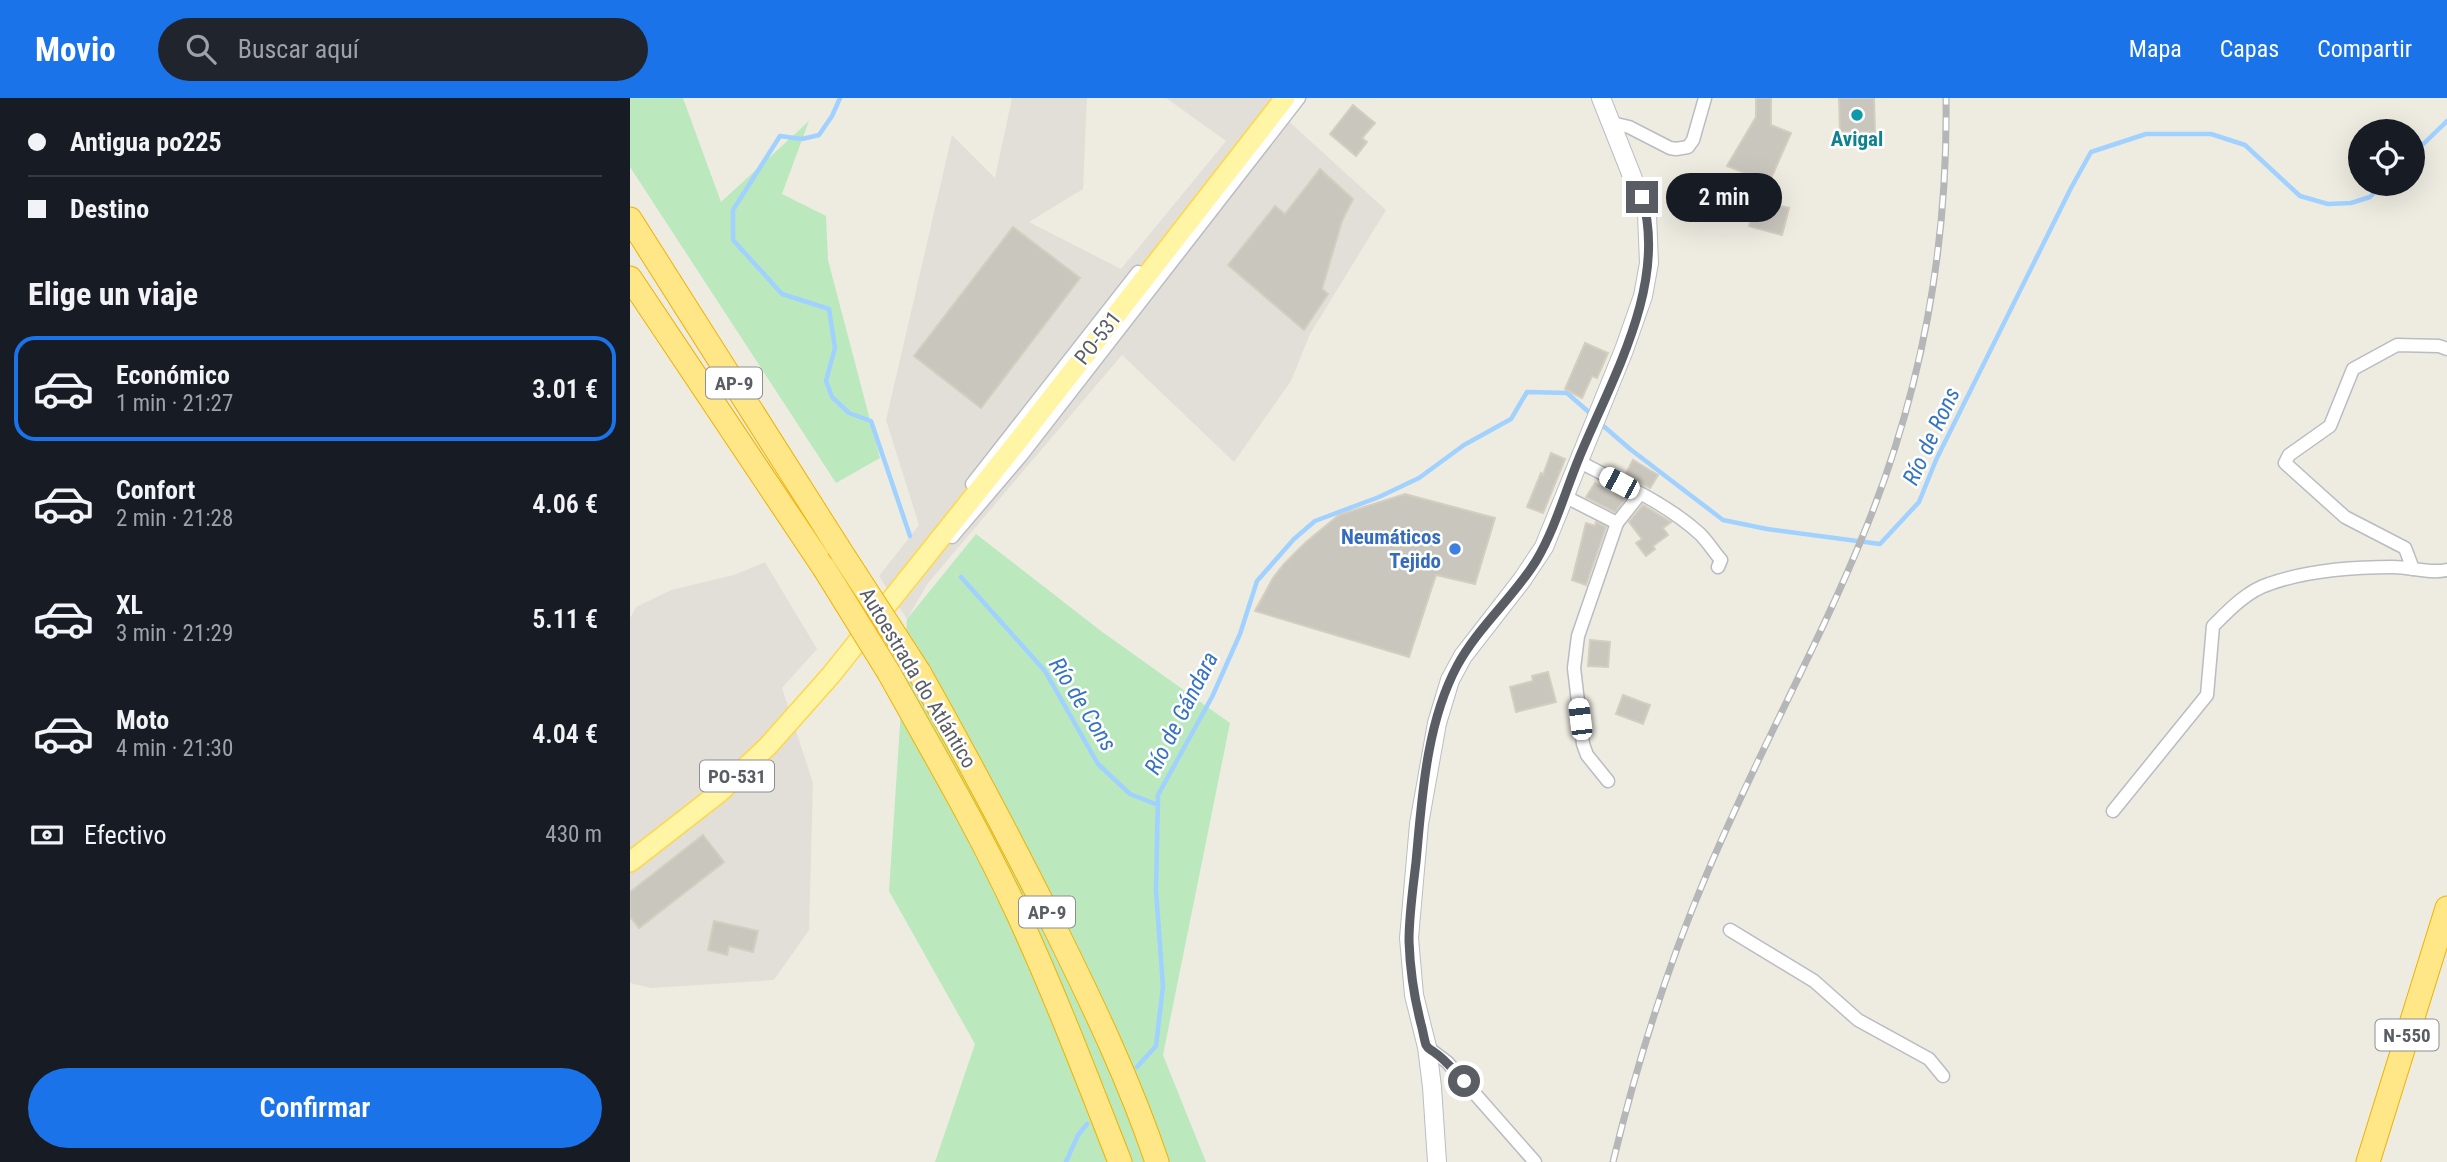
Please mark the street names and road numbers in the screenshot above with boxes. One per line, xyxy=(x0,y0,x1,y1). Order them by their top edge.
street label: PO-531 xyxy=(1070,307,1126,369)
road number: AP-9 xyxy=(706,368,762,398)
street label: Autoestrada do Atlántico xyxy=(855,584,981,772)
road number: PO-531 xyxy=(700,761,774,792)
road number: AP-9 xyxy=(1019,897,1075,928)
road number: N-550 xyxy=(2376,1020,2439,1051)

